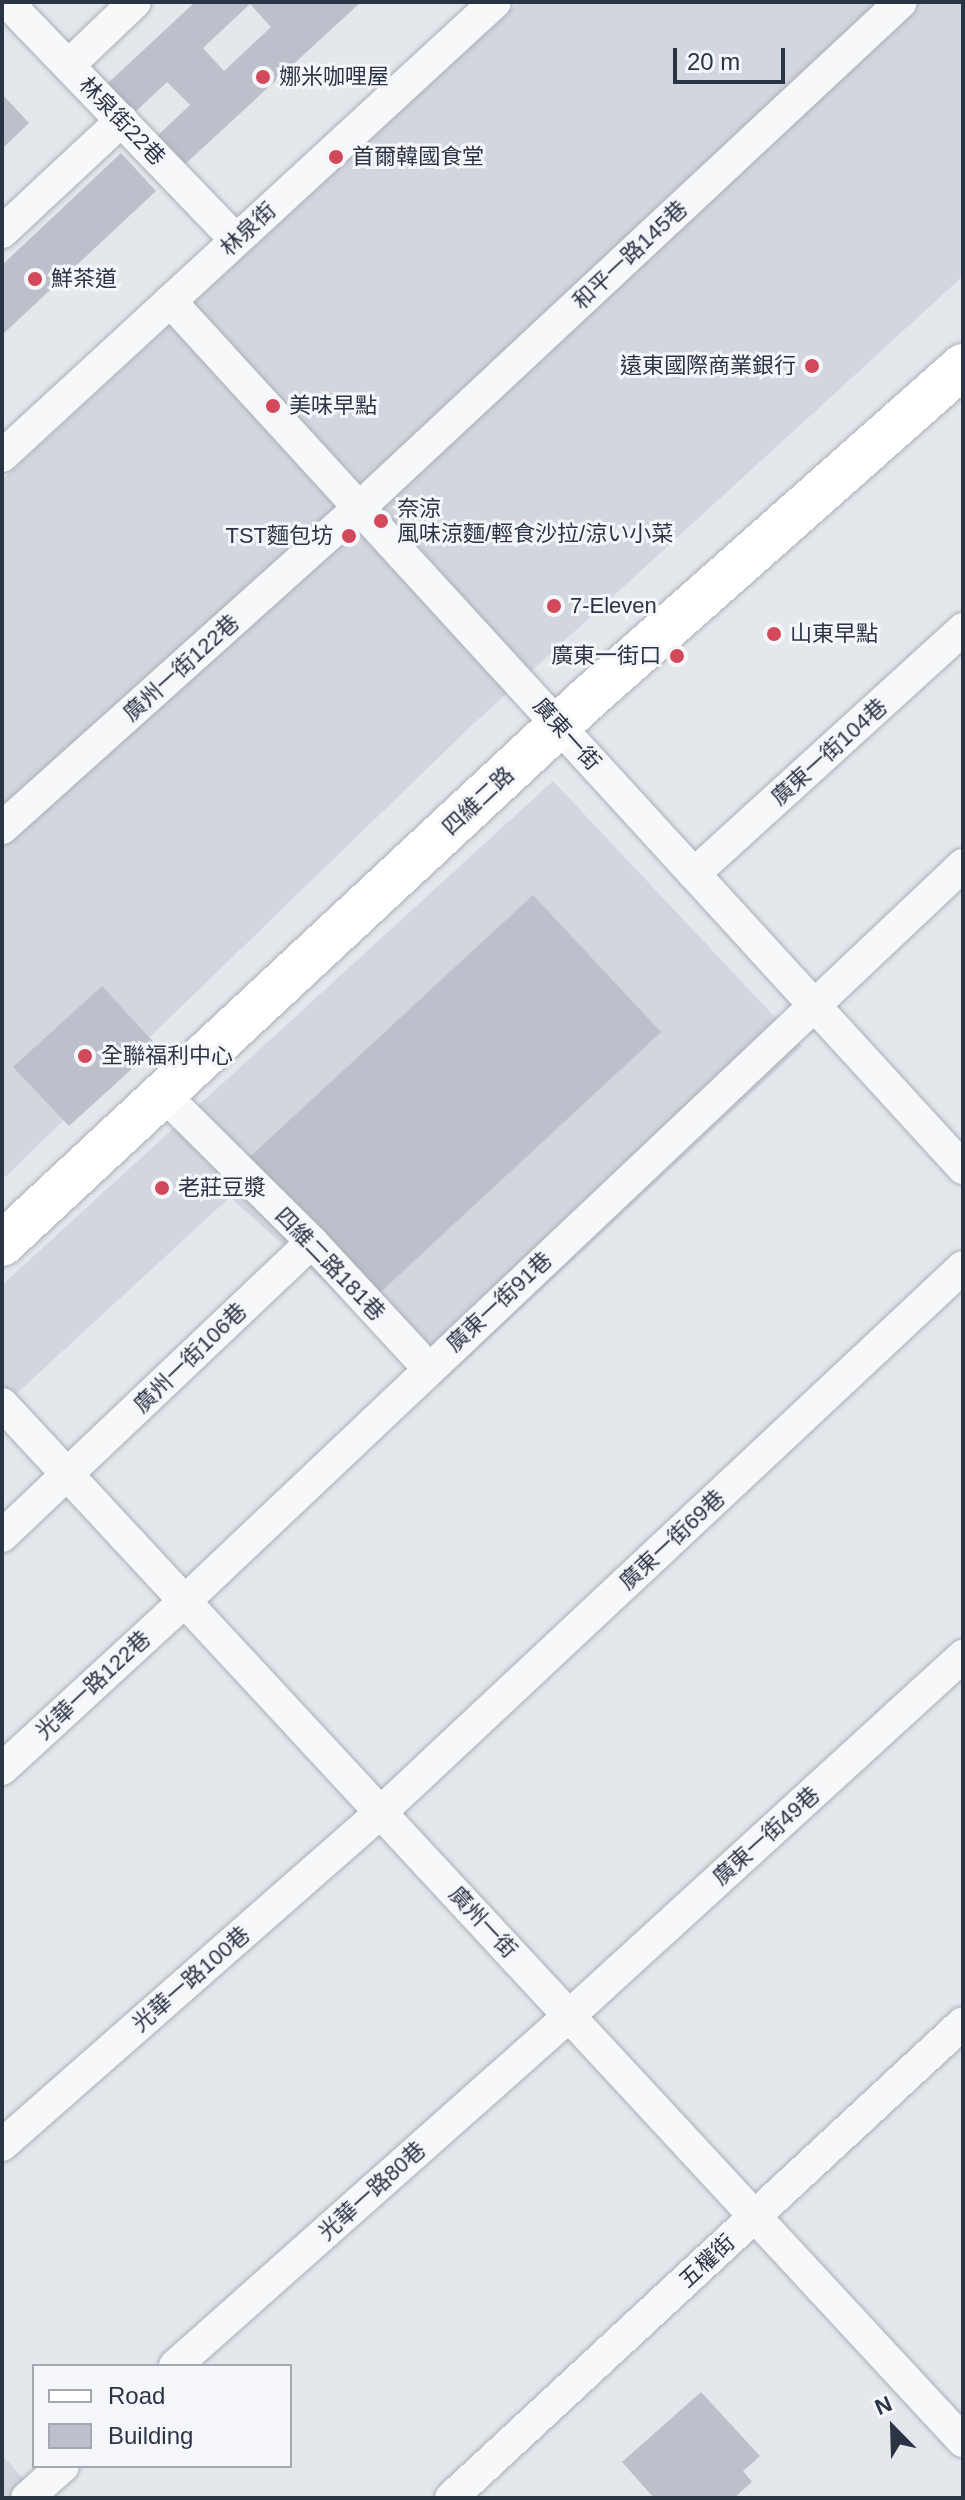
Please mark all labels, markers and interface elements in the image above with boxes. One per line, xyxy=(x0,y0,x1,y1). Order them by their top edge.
scale bar xyxy=(677,32,789,82)
text: 20 m xyxy=(687,48,740,75)
place label: 娜米咖哩屋 xyxy=(279,64,389,90)
marker: 娜米咖哩屋 xyxy=(254,68,272,86)
street label: 林泉街22巷 xyxy=(73,71,171,171)
place label: 首爾韓國食堂 xyxy=(352,144,484,170)
marker: 首爾韓國食堂 xyxy=(327,148,345,166)
street label: 和平一路145巷 xyxy=(567,195,693,315)
street label: 林泉街 xyxy=(215,197,281,261)
place label: 鮮茶道 xyxy=(51,266,117,292)
marker: 鮮茶道 xyxy=(26,270,44,288)
place label: 遠東國際商業銀行 xyxy=(620,353,796,379)
marker: 遠東國際商業銀行 xyxy=(803,357,821,375)
place label: 美味早點 xyxy=(289,393,377,419)
marker: 美味早點 xyxy=(264,397,282,415)
place label: 奈涼 風味涼麵/輕食沙拉/涼い小菜 xyxy=(397,495,673,546)
marker: 奈涼 風味涼麵/輕食沙拉/涼い小菜 xyxy=(372,512,390,530)
place label: TST麵包坊 xyxy=(225,523,333,549)
marker: TST麵包坊 xyxy=(340,527,358,545)
place label: 7-Eleven xyxy=(570,593,657,619)
marker: 7-Eleven xyxy=(545,597,563,615)
street label: 廣州一街122巷 xyxy=(118,609,244,727)
place label: 山東早點 xyxy=(790,621,878,647)
marker: 山東早點 xyxy=(765,625,783,643)
place label: 廣東一街口 xyxy=(551,643,661,669)
marker: 廣東一街口 xyxy=(668,647,686,665)
street label: 廣東一街 xyxy=(528,692,606,776)
street label: 廣東一街104巷 xyxy=(766,693,892,811)
street label: 四維二路 xyxy=(437,761,519,841)
place label: 全聯福利中心 xyxy=(101,1043,233,1069)
marker: 全聯福利中心 xyxy=(76,1047,94,1065)
place label: 老莊豆漿 xyxy=(178,1175,266,1201)
marker: 老莊豆漿 xyxy=(153,1179,171,1197)
street label: 四維二路181巷 xyxy=(270,1202,390,1326)
street label: 廣東一街91巷 xyxy=(441,1246,557,1358)
street label: 廣州一街106巷 xyxy=(128,1298,252,1418)
street label: 廣東一街69巷 xyxy=(614,1484,730,1596)
street label: 光華一路122巷 xyxy=(30,1625,156,1745)
street label: 廣東一街49巷 xyxy=(707,1781,825,1891)
street label: 廣州一街 xyxy=(443,1881,523,1963)
street label: 光華一路100巷 xyxy=(127,1921,255,2037)
street label: 光華一路80巷 xyxy=(313,2136,431,2246)
street label: 五權街 xyxy=(674,2229,740,2293)
legend xyxy=(32,2364,292,2468)
text: Road xyxy=(108,2382,165,2409)
north arrow xyxy=(853,2388,933,2468)
text: N xyxy=(871,2391,896,2420)
text: Building xyxy=(108,2422,193,2449)

